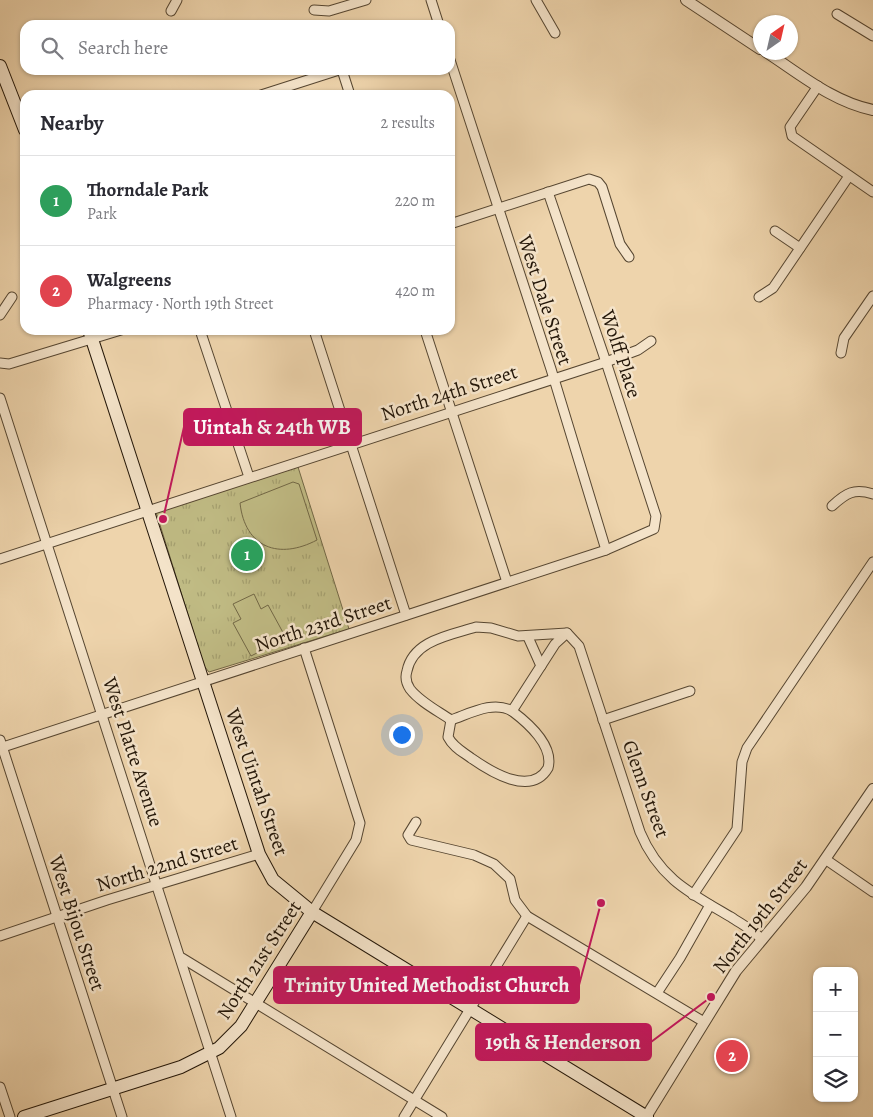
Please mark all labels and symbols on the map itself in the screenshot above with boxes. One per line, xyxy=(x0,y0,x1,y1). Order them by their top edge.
north arrow xyxy=(753,15,798,60)
street label: West Dale Street xyxy=(511,231,579,369)
street label: Wolff Place xyxy=(594,306,648,401)
street label: North 24th Street xyxy=(377,358,521,428)
callout: Uintah & 24th WB xyxy=(184,409,361,445)
text: Uintah & 24th WB xyxy=(193,413,351,441)
pin: 1 xyxy=(231,536,263,574)
street label: North 23rd Street xyxy=(251,589,395,659)
street label: West Platte Avenue xyxy=(96,673,170,830)
street label: West Uintah Street xyxy=(219,704,295,860)
your location xyxy=(389,722,415,748)
street label: Glenn Street xyxy=(616,736,676,842)
street label: North 22nd Street xyxy=(93,830,241,898)
street label: West Bijou Street xyxy=(42,851,112,995)
street label: North 19th Street xyxy=(707,853,814,979)
street label: North 21st Street xyxy=(210,895,308,1025)
callout: Trinity United Methodist Church xyxy=(274,967,579,1003)
text: Trinity United Methodist Church xyxy=(284,971,570,999)
callout: 19th & Henderson xyxy=(476,1024,651,1060)
text: 19th & Henderson xyxy=(485,1028,641,1056)
pin: 2 xyxy=(716,1037,748,1075)

